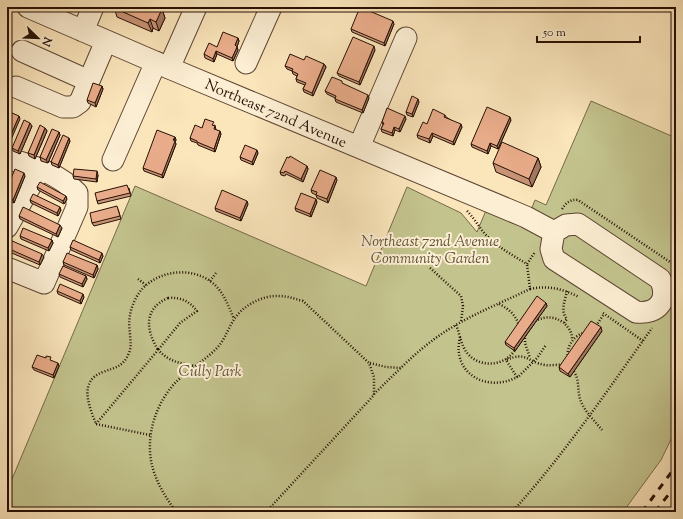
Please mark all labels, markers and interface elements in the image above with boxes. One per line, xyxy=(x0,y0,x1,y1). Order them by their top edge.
north arrow xyxy=(18,18,58,58)
scale bar xyxy=(537,18,640,44)
text: 50 m xyxy=(542,24,566,42)
text: N xyxy=(37,33,56,49)
street label: Northeast 72nd Avenue xyxy=(201,75,350,154)
park label: Northeast 72nd Avenue Community Garden xyxy=(361,232,499,270)
park label: Cully Park xyxy=(179,362,242,383)

